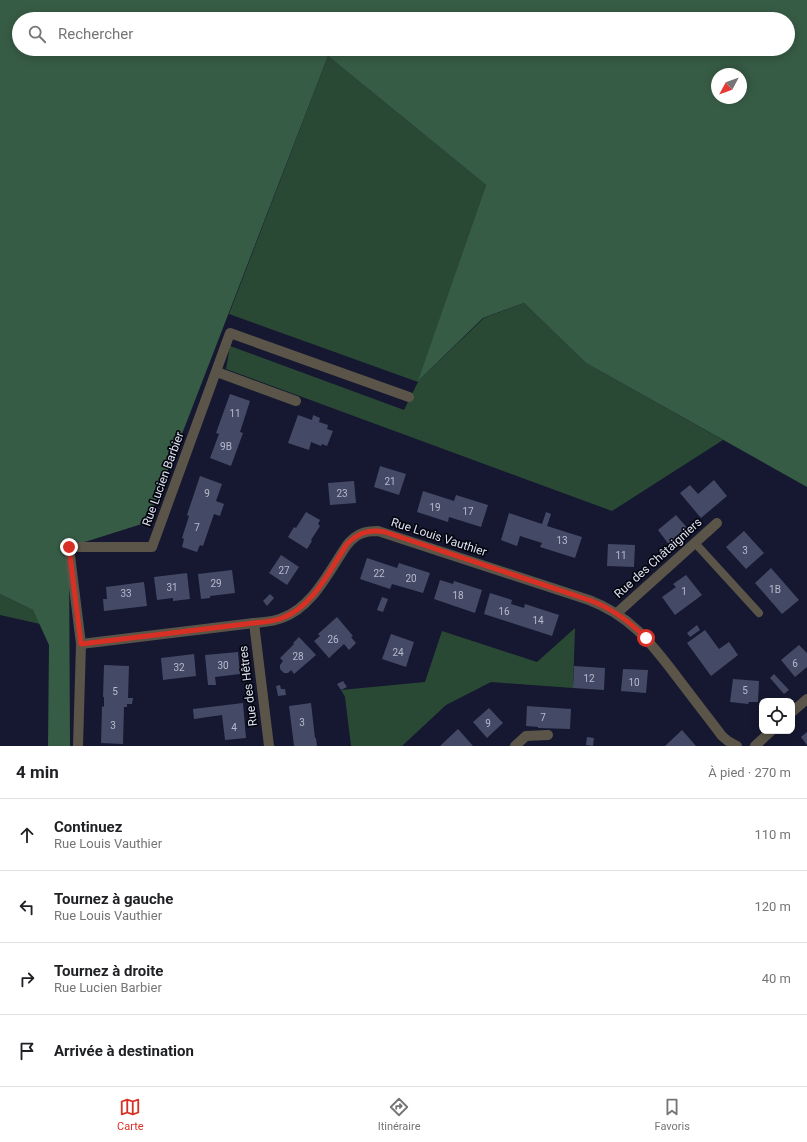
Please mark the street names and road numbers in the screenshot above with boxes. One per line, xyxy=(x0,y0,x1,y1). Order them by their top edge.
street label: Rue Lucien Barbier xyxy=(139,430,187,528)
street label: Rue Louis Vauthier xyxy=(389,515,489,559)
street label: Rue des Châtaigniers xyxy=(611,515,705,601)
street label: Rue des Hêtres xyxy=(236,645,260,727)

